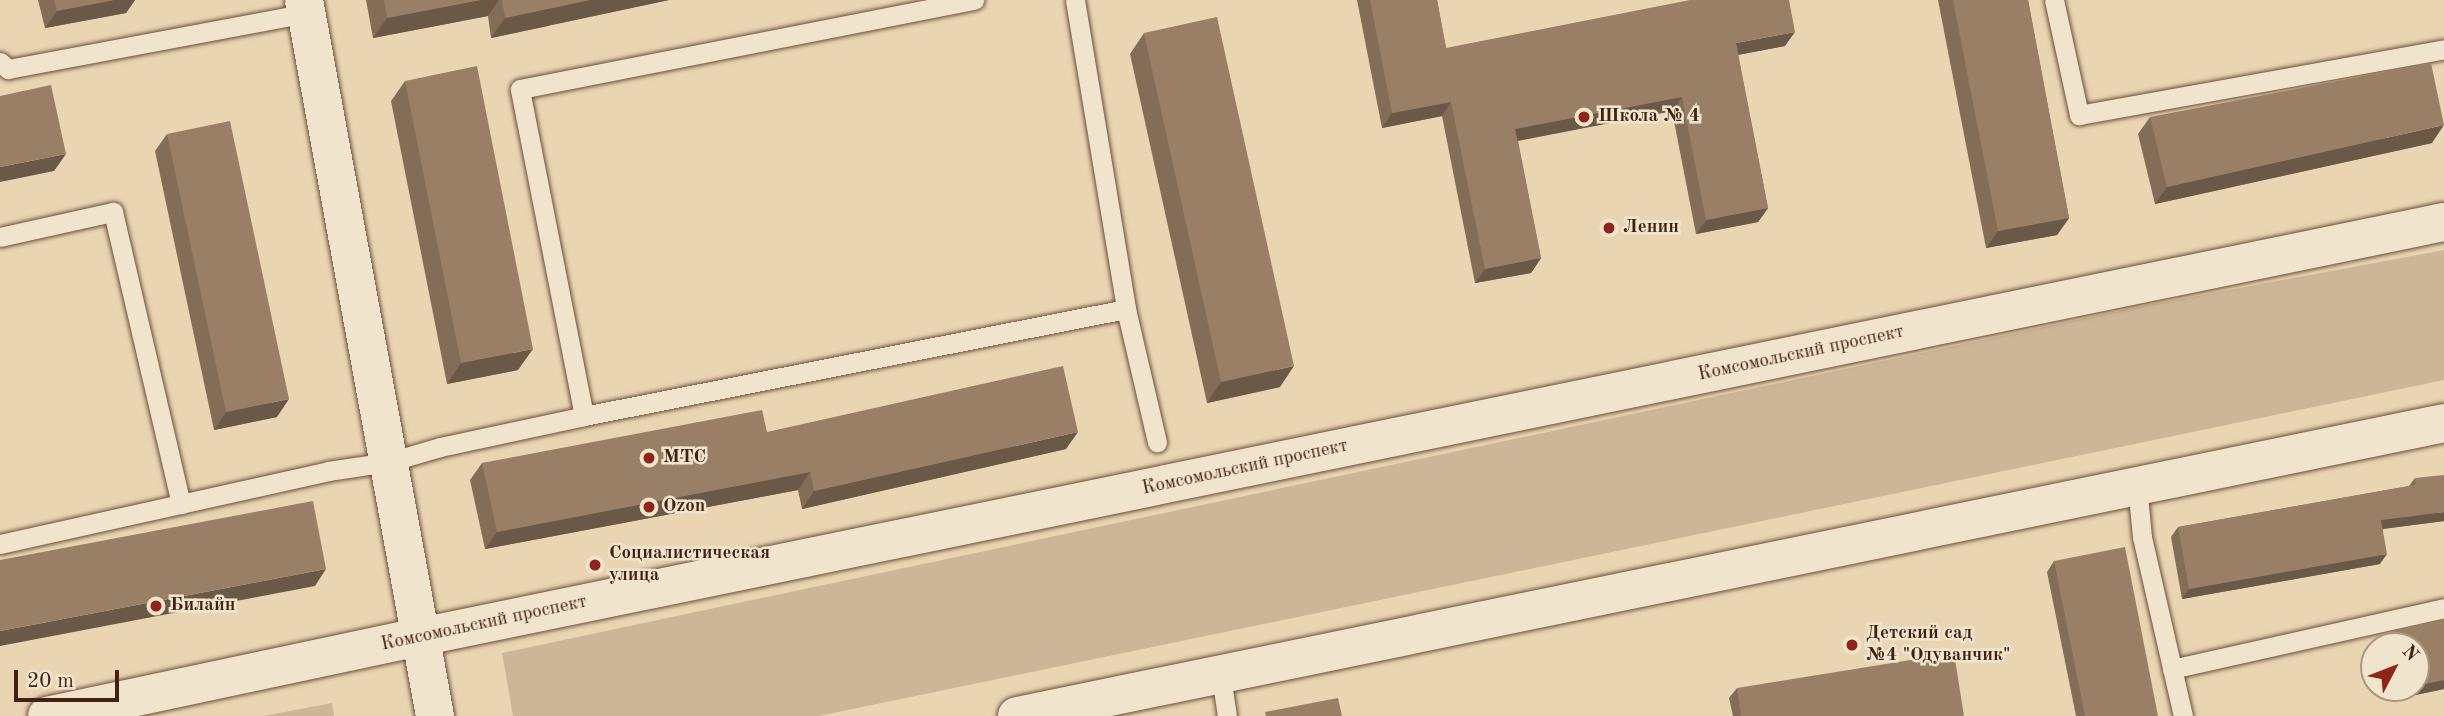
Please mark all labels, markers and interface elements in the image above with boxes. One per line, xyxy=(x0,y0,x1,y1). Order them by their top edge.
place label: Школа № 4 xyxy=(1598,106,1700,128)
marker: Школа № 4 xyxy=(1576,109,1592,125)
place label: Ленин xyxy=(1623,217,1679,239)
marker: Ленин xyxy=(1601,220,1617,236)
street label: Комсомольский проспект xyxy=(1696,321,1906,387)
street label: Комсомольский проспект xyxy=(1140,435,1350,501)
place label: МТС xyxy=(663,447,706,469)
marker: МТС xyxy=(641,450,657,466)
place label: Ozon xyxy=(663,496,705,518)
marker: Ozon xyxy=(641,499,657,515)
place label: Социалистическая улица xyxy=(609,543,770,587)
marker: Социалистическая улица xyxy=(587,557,603,573)
street label: Комсомольский проспект xyxy=(379,591,589,657)
place label: Билайн xyxy=(170,595,236,617)
marker: Билайн xyxy=(148,598,164,614)
place label: Детский сад №4 "Одуванчик" xyxy=(1866,623,2010,667)
north arrow xyxy=(2360,632,2430,702)
marker: Детский сад №4 "Одуванчик" xyxy=(1844,637,1860,653)
text: N xyxy=(2398,642,2421,666)
scale bar xyxy=(18,656,122,700)
text: 20 m xyxy=(27,671,74,692)

